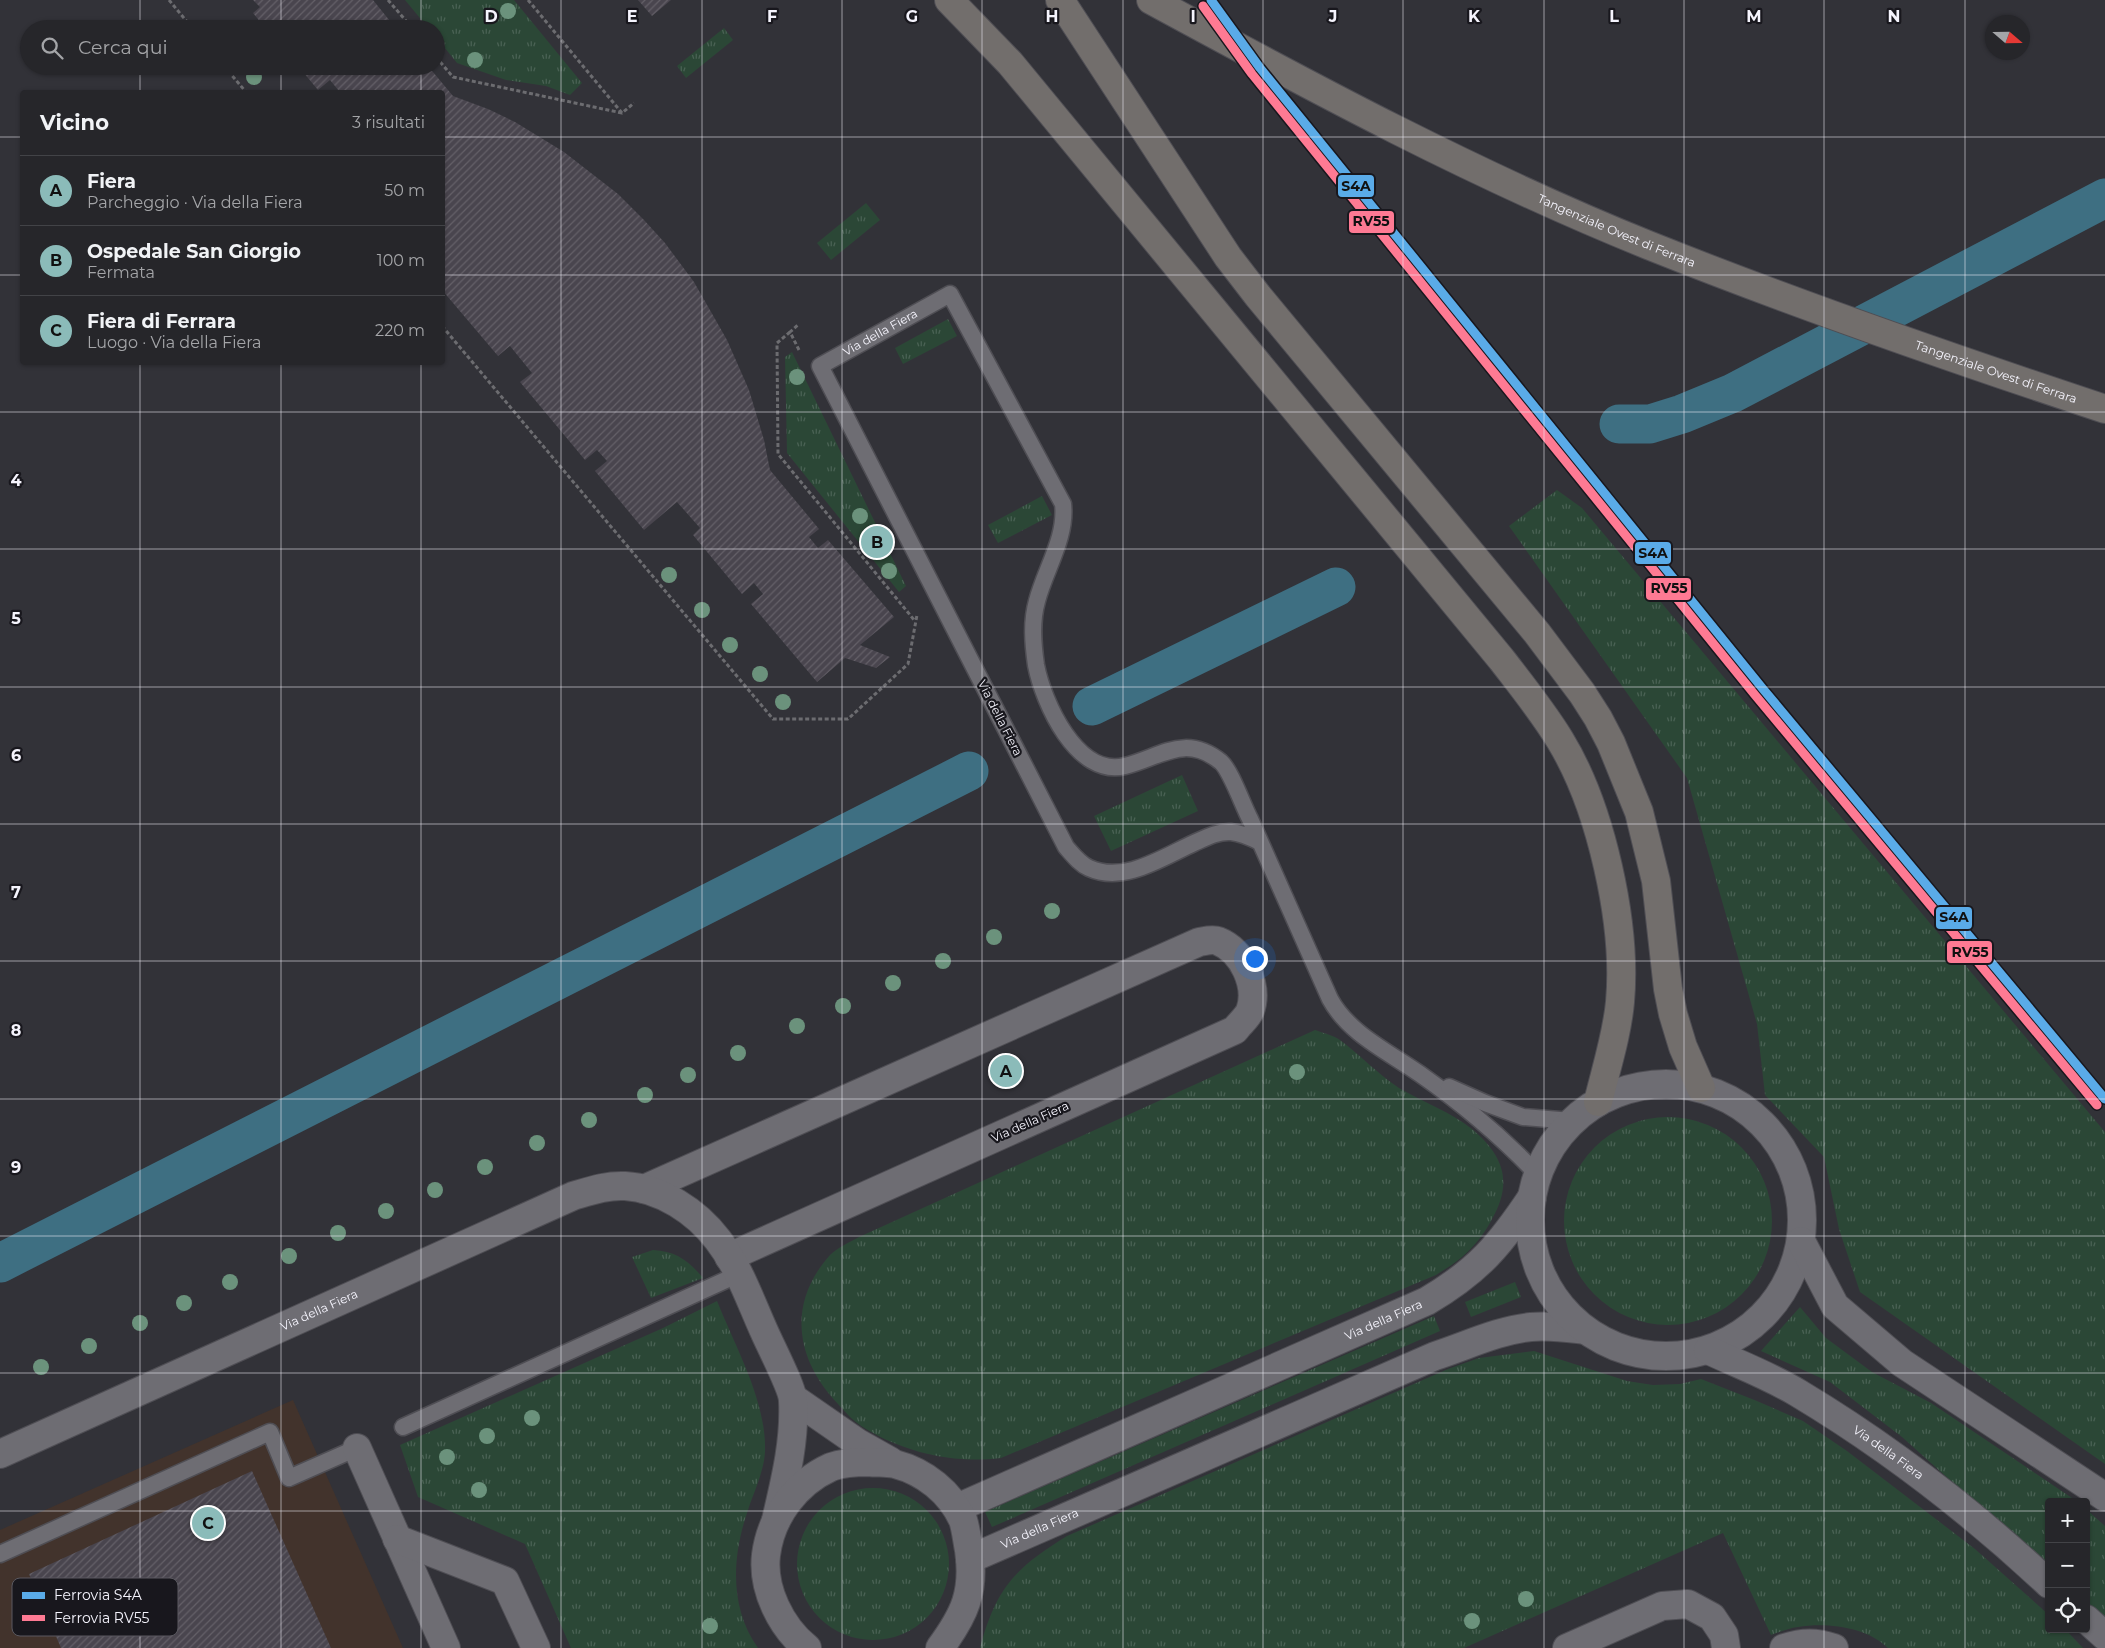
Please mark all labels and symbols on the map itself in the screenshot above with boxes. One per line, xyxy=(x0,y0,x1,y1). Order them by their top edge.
text: D xyxy=(484,7,498,26)
text: E xyxy=(627,7,637,26)
text: F xyxy=(767,7,777,26)
text: G xyxy=(906,7,918,26)
text: H xyxy=(1046,7,1058,26)
text: I xyxy=(1190,7,1196,26)
text: J xyxy=(1328,7,1337,26)
text: K xyxy=(1468,7,1481,26)
text: L xyxy=(1609,7,1619,26)
text: M xyxy=(1746,7,1762,26)
text: N xyxy=(1888,7,1900,26)
north arrow xyxy=(1985,15,2030,60)
line badge: S4A xyxy=(1337,174,1375,198)
text: S4A xyxy=(1341,177,1371,195)
street label: Tangenziale Ovest di Ferrara xyxy=(1535,191,1698,270)
line badge: RV55 xyxy=(1348,210,1395,234)
text: RV55 xyxy=(1352,212,1390,230)
street label: Via della Fiera xyxy=(840,305,920,359)
street label: Tangenziale Ovest di Ferrara xyxy=(1913,337,2079,406)
text: 4 xyxy=(10,471,22,490)
pin: B xyxy=(861,523,893,561)
line badge: S4A xyxy=(1634,541,1672,565)
text: S4A xyxy=(1638,544,1668,562)
line badge: RV55 xyxy=(1645,577,1692,601)
text: RV55 xyxy=(1650,579,1688,597)
text: 5 xyxy=(11,609,21,628)
street label: Via della Fiera xyxy=(975,677,1026,758)
text: 6 xyxy=(11,746,21,765)
text: 7 xyxy=(11,883,21,902)
line badge: S4A xyxy=(1935,906,1973,930)
text: S4A xyxy=(1939,908,1969,926)
line badge: RV55 xyxy=(1946,940,1993,964)
text: RV55 xyxy=(1951,943,1989,961)
your location xyxy=(1242,946,1268,972)
text: 8 xyxy=(11,1021,21,1040)
pin: A xyxy=(990,1052,1022,1090)
street label: Via della Fiera xyxy=(989,1098,1071,1145)
text: 9 xyxy=(11,1158,21,1177)
street label: Via della Fiera xyxy=(278,1286,360,1334)
street label: Via della Fiera xyxy=(1342,1296,1424,1343)
street label: Via della Fiera xyxy=(1850,1422,1927,1483)
pin: C xyxy=(192,1504,224,1542)
street label: Via della Fiera xyxy=(998,1505,1081,1552)
legend xyxy=(12,1578,178,1636)
text: Ferrovia S4A xyxy=(54,1586,143,1604)
text: Ferrovia RV55 xyxy=(54,1609,150,1627)

